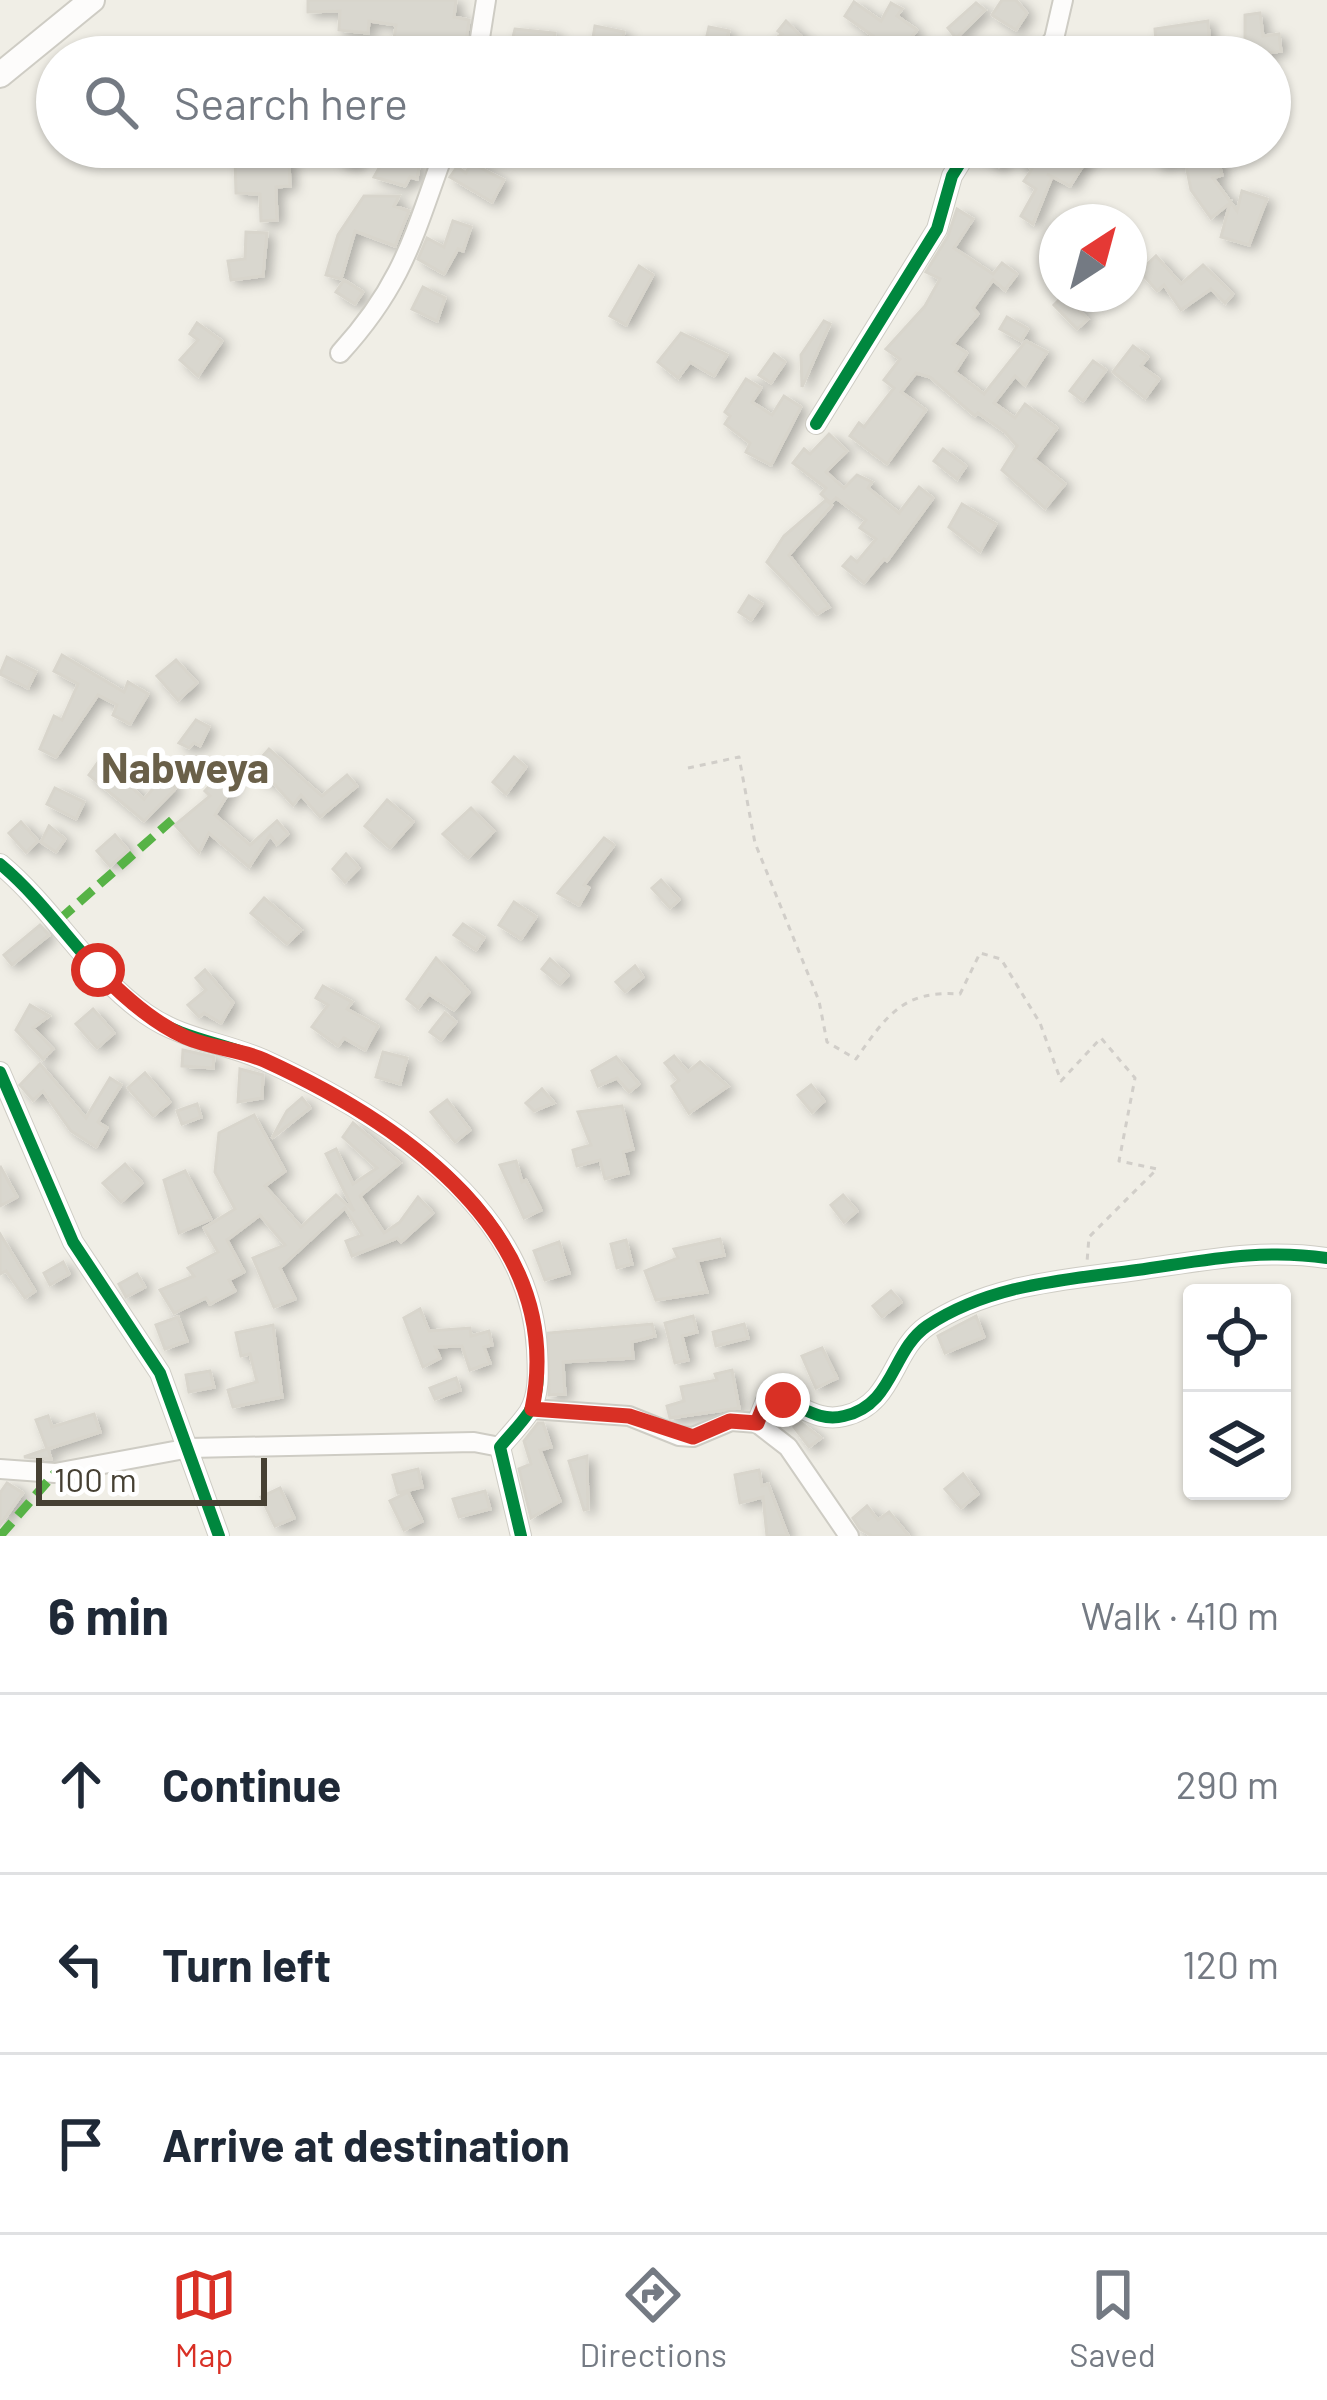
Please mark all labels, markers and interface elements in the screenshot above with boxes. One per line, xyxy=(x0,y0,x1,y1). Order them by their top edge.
search box xyxy=(36,36,1291,168)
icon: search xyxy=(78,69,144,135)
text: Search here xyxy=(174,75,408,129)
north arrow xyxy=(1039,204,1147,312)
district label: Nabweya xyxy=(101,741,269,792)
route start xyxy=(71,943,125,997)
map controls xyxy=(1183,1284,1291,1500)
button: locate xyxy=(1183,1284,1291,1392)
route end xyxy=(756,1373,810,1427)
button: layers xyxy=(1183,1392,1291,1500)
scale bar xyxy=(36,1452,267,1505)
text: 100 m xyxy=(54,1459,137,1499)
text: 6 min xyxy=(48,1584,169,1645)
text: Walk · 410 m xyxy=(1081,1591,1279,1638)
icon: ahead xyxy=(48,1751,114,1817)
text: Continue xyxy=(162,1757,341,1811)
text: 290 m xyxy=(1176,1760,1279,1807)
icon: left xyxy=(48,1931,114,1997)
text: Turn left xyxy=(162,1937,331,1991)
text: 120 m xyxy=(1182,1940,1279,1987)
icon: arrive xyxy=(48,2111,114,2177)
text: Arrive at destination xyxy=(162,2117,570,2171)
tab: Map xyxy=(171,2262,237,2374)
tab: Directions xyxy=(579,2262,727,2374)
tab: Saved xyxy=(1069,2262,1156,2374)

